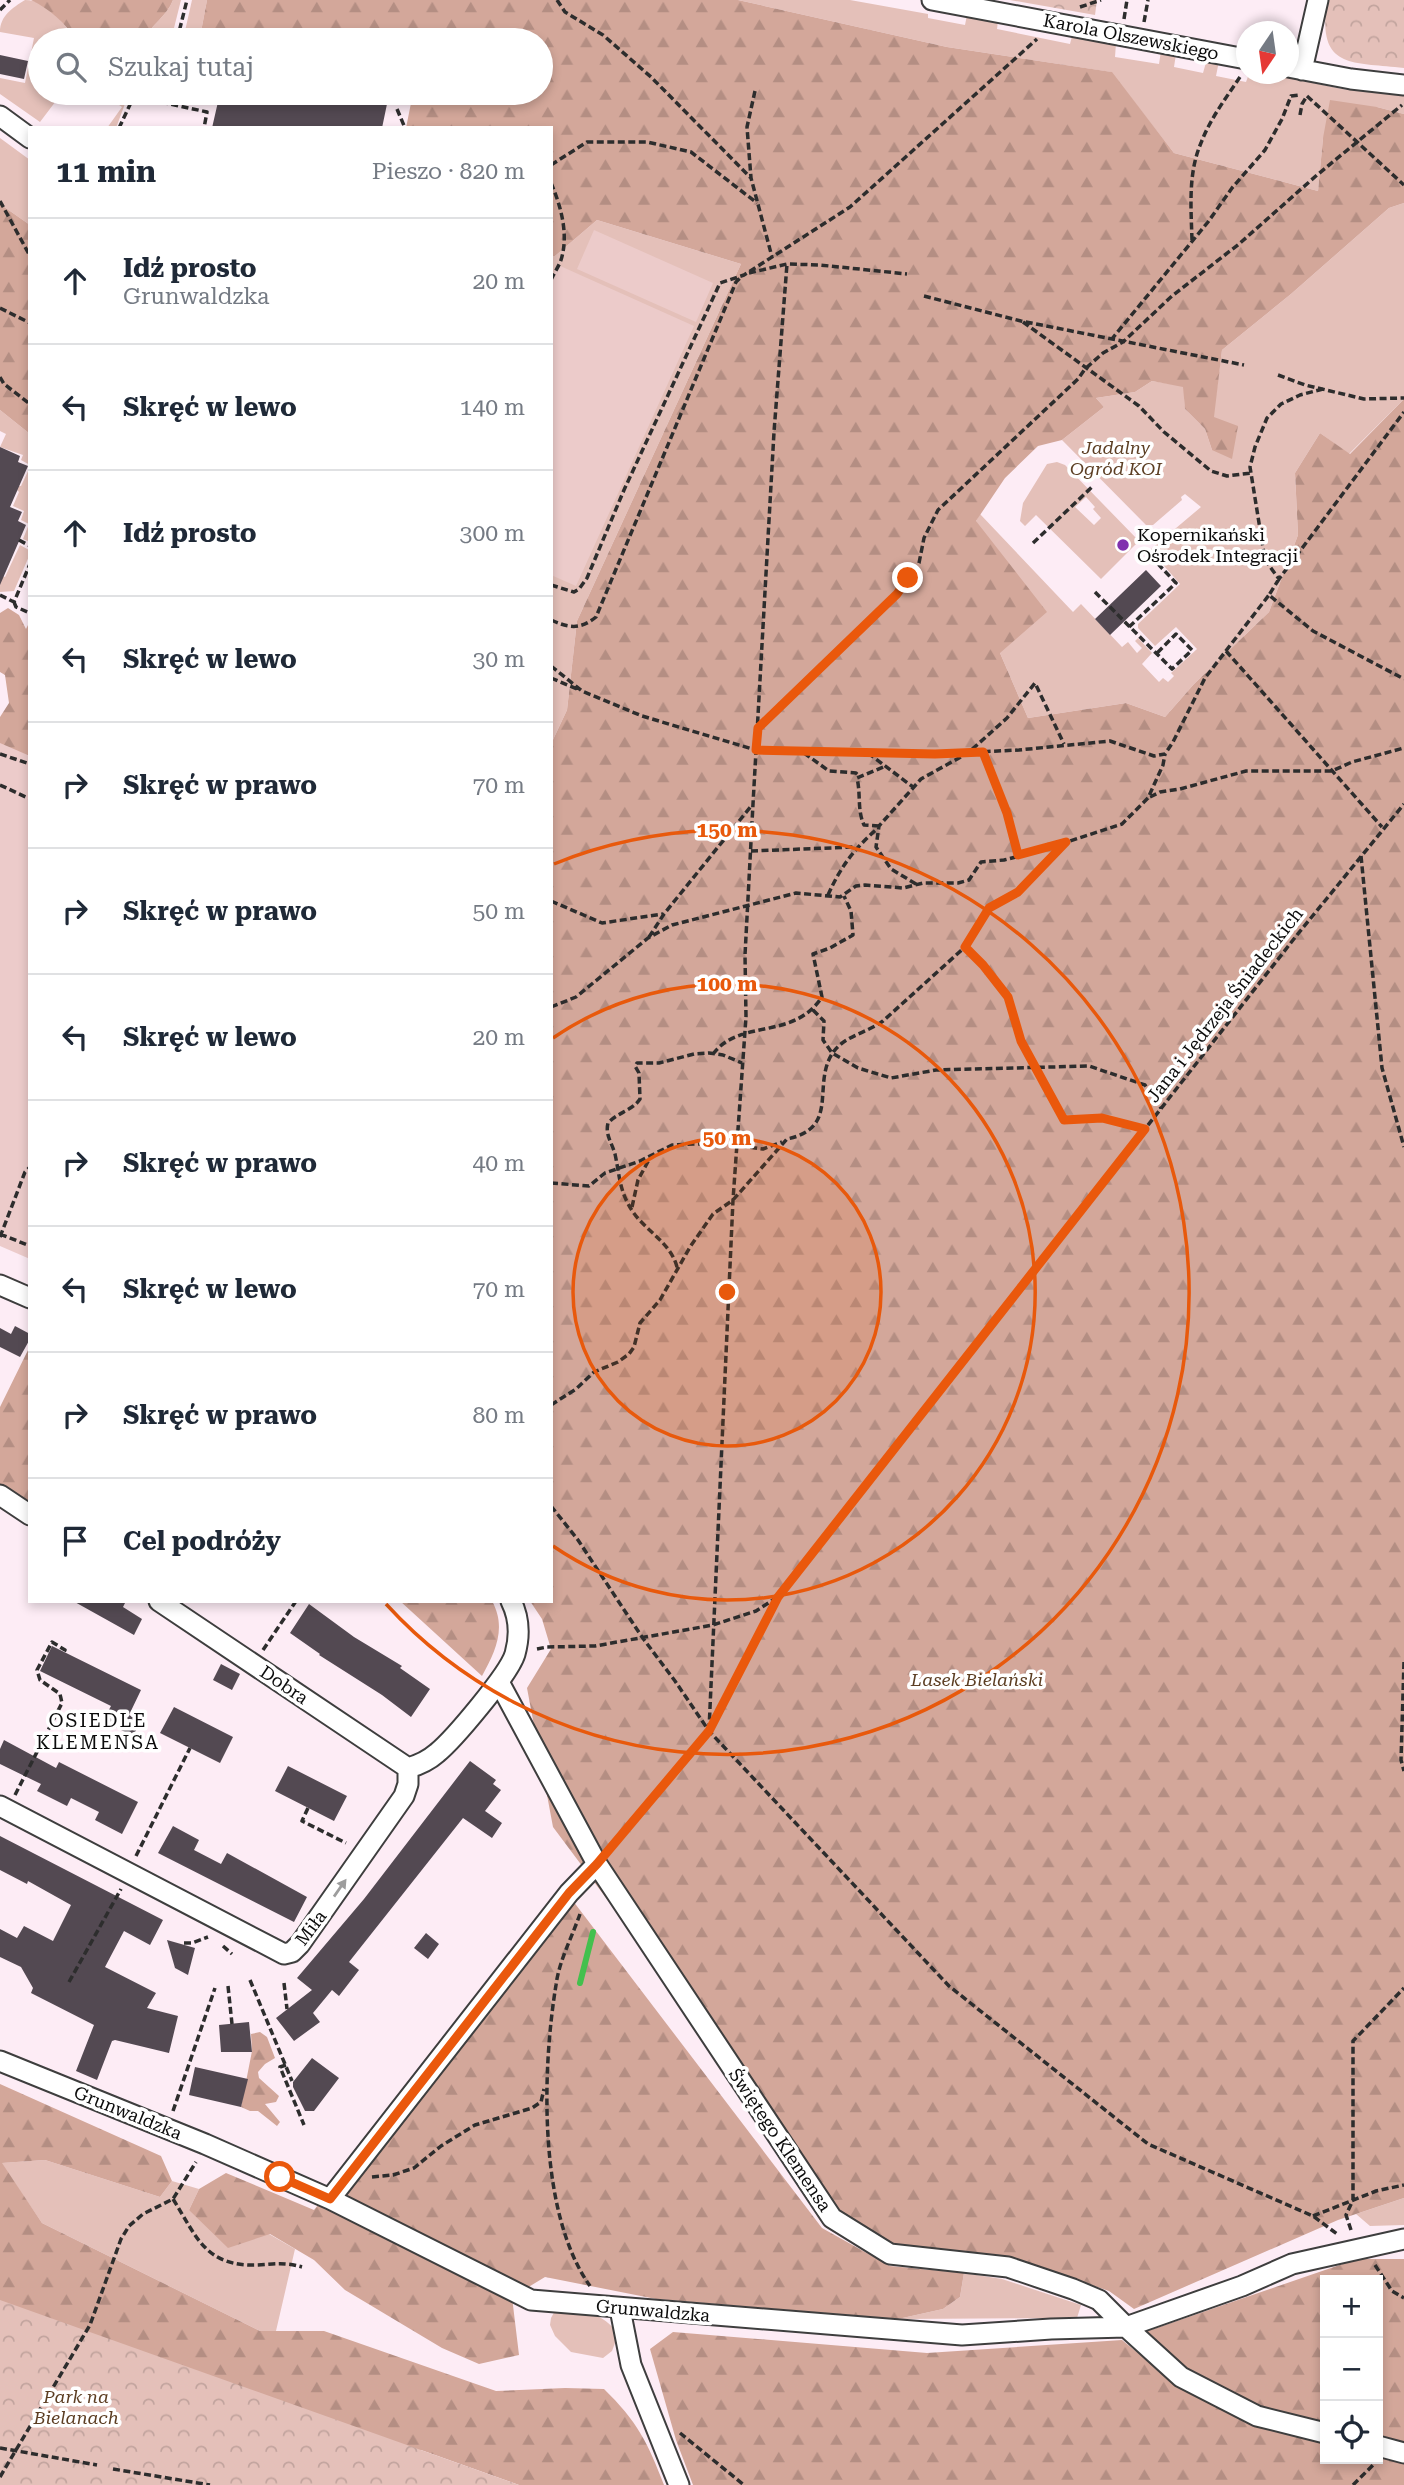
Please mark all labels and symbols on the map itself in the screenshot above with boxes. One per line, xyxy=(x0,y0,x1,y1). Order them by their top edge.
street label: Karola Olszewskiego xyxy=(1042,9,1221,64)
north arrow xyxy=(1236,21,1299,84)
park label: Jadalny Ogród KOI xyxy=(1070,437,1163,479)
place label: Kopernikański Ośrodek Integracji xyxy=(1137,524,1298,566)
marker: Kopernikański Ośrodek Integracji xyxy=(1115,537,1131,553)
route end xyxy=(892,562,923,593)
text: 150 m xyxy=(697,818,757,842)
street label: Jana i Jędrzeja Śniadeckich xyxy=(1142,903,1307,1106)
text: 100 m xyxy=(697,972,757,996)
text: 50 m xyxy=(702,1126,752,1150)
centre of rings xyxy=(715,1280,739,1304)
street label: Dobra xyxy=(256,1661,313,1708)
park label: Lasek Bielański xyxy=(910,1669,1044,1690)
district label: OSIEDLE KLEMENSA xyxy=(36,1709,160,1754)
one-way arrow xyxy=(333,1879,347,1897)
street label: Miła xyxy=(291,1906,331,1949)
street label: Świętego Klemensa xyxy=(725,2064,836,2215)
street label: Grunwaldzka xyxy=(71,2081,185,2144)
route start xyxy=(264,2161,295,2192)
street label: Grunwaldzka xyxy=(595,2295,711,2326)
park label: Park na Bielanach xyxy=(32,2386,119,2428)

